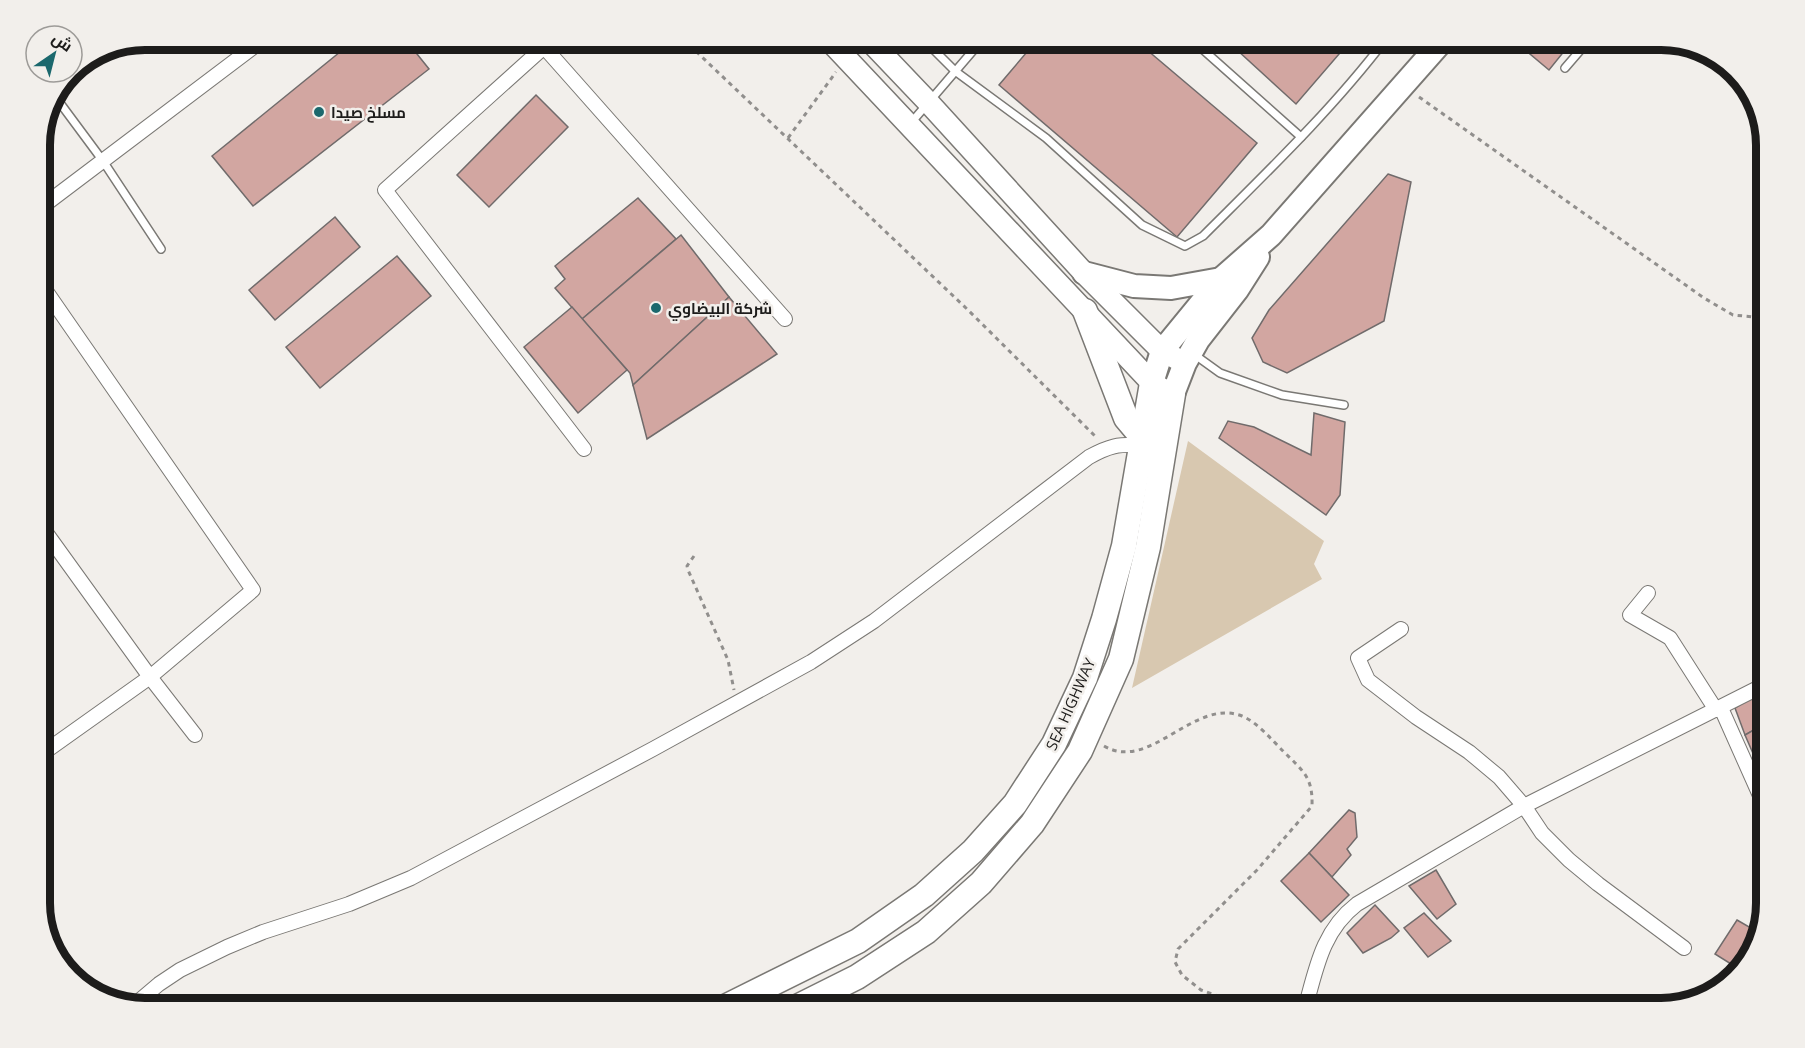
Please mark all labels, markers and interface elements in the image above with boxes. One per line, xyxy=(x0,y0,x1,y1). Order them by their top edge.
north arrow xyxy=(24,24,84,84)
text: ش xyxy=(48,27,77,57)
place label: مسلخ صيدا xyxy=(331,102,406,123)
marker: مسلخ صيدا xyxy=(312,105,326,119)
place label: شركة البيضاوي xyxy=(668,298,772,321)
marker: شركة البيضاوي xyxy=(649,301,663,315)
street label: SEA HIGHWAY xyxy=(1041,654,1099,753)

